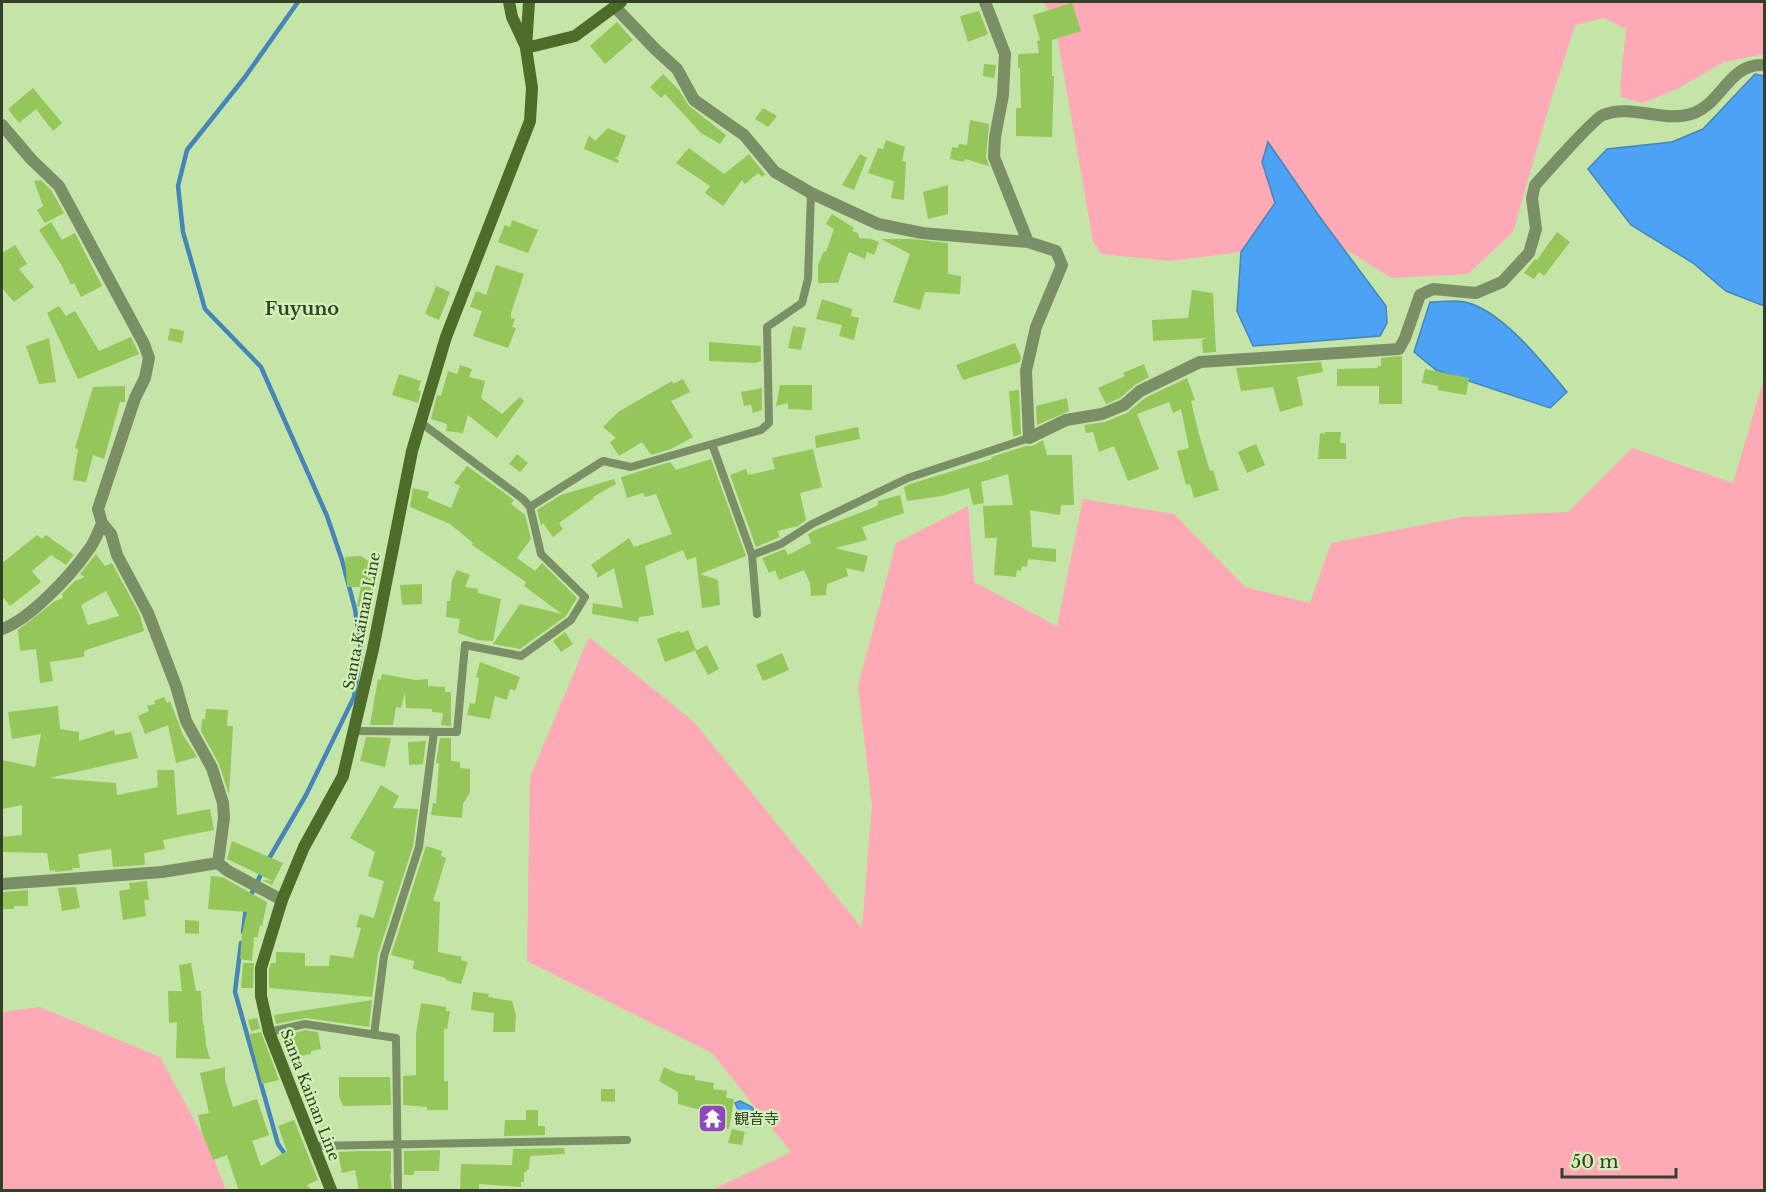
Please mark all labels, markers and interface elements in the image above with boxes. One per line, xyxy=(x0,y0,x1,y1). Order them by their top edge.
district label: Fuyuno xyxy=(265,298,339,320)
street label: Santa Kainan Line xyxy=(339,550,384,691)
street label: Santa Kainan Line xyxy=(277,1026,344,1163)
temple icon: 観音寺 xyxy=(697,1103,729,1135)
place label: 観音寺 xyxy=(734,1109,779,1128)
scale bar xyxy=(1562,1141,1676,1179)
text: 50 m xyxy=(1571,1151,1619,1173)

